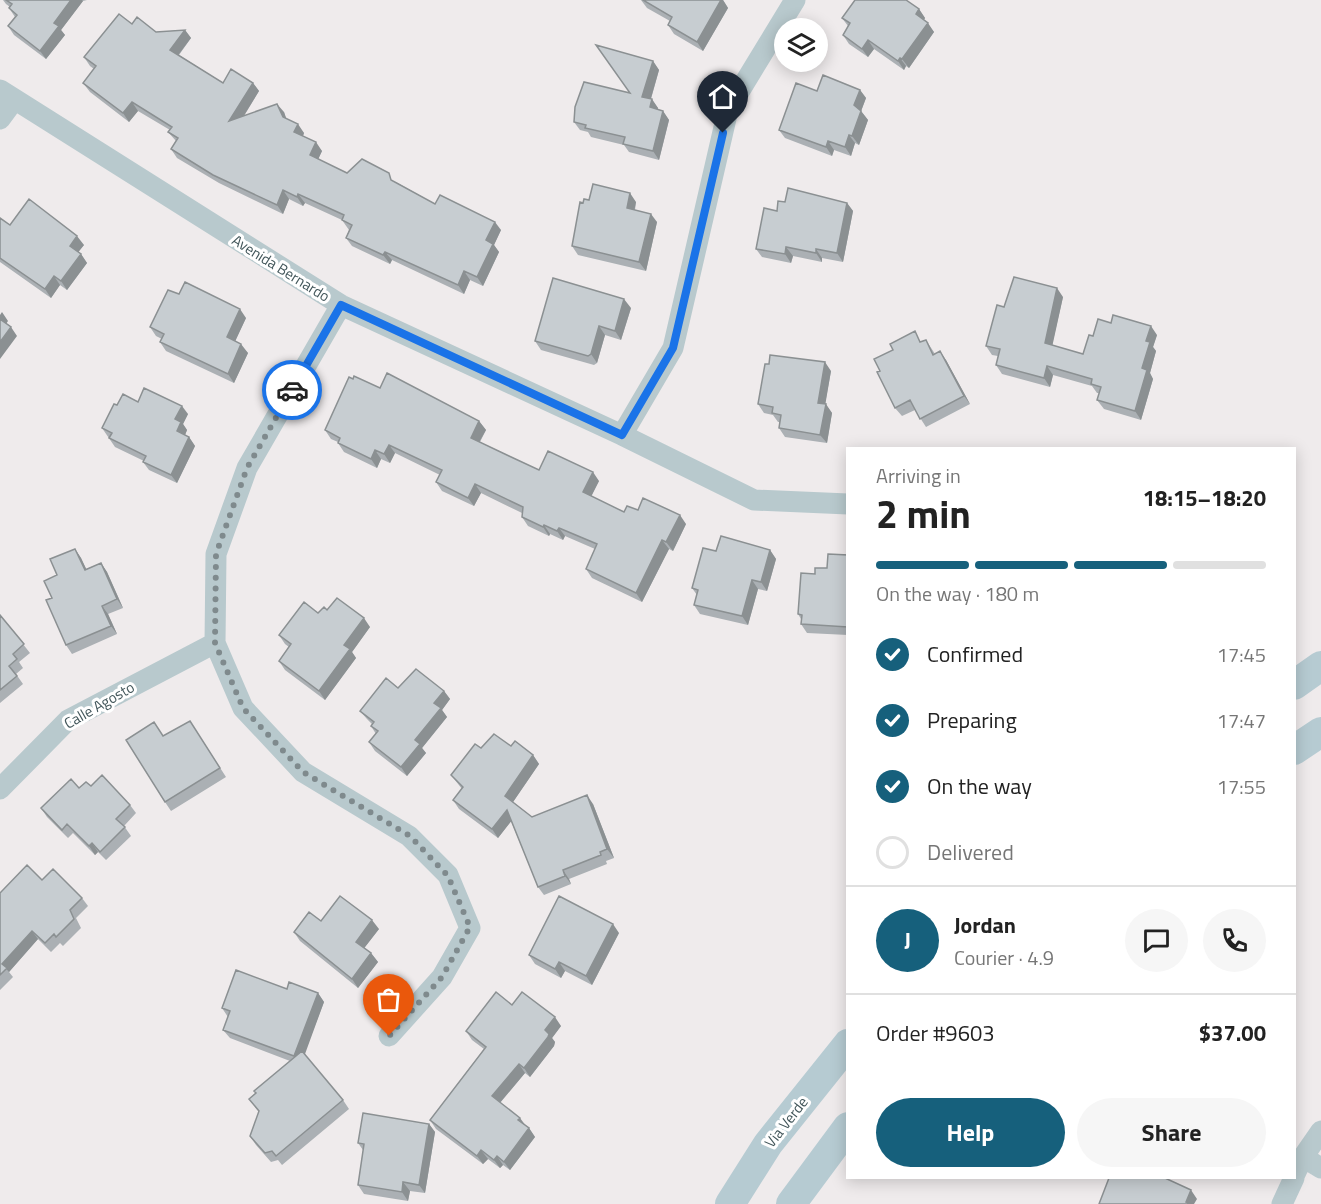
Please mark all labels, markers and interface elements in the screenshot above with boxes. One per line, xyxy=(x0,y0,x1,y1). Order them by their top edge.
map controls xyxy=(774,18,828,72)
button: layers xyxy=(774,18,828,72)
pin xyxy=(697,71,748,133)
icon: home xyxy=(706,80,739,113)
street label: Avenida Bernardo xyxy=(227,229,335,307)
courier xyxy=(262,360,322,420)
icon: car xyxy=(276,374,309,407)
text: Arriving in xyxy=(876,460,961,491)
text: 18:15–18:20 xyxy=(1143,481,1266,515)
text: 2 min xyxy=(876,484,971,543)
text: On the way · 180 m xyxy=(876,578,1039,609)
text: Confirmed xyxy=(927,637,1023,671)
icon: check xyxy=(876,638,909,671)
text: 17:45 xyxy=(1217,639,1266,670)
street label: Calle Agosto xyxy=(59,675,139,734)
text: Preparing xyxy=(927,703,1017,737)
icon: check xyxy=(876,704,909,737)
text: 17:47 xyxy=(1217,705,1266,736)
text: On the way xyxy=(927,769,1032,803)
icon: check xyxy=(876,770,909,803)
text: 17:55 xyxy=(1217,771,1266,802)
text: Delivered xyxy=(927,835,1014,869)
text: Jordan xyxy=(954,908,1016,942)
button: chat xyxy=(1125,909,1188,972)
button: phone xyxy=(1203,909,1266,972)
text: J xyxy=(904,923,911,957)
text: Courier · 4.9 xyxy=(954,942,1054,973)
pin xyxy=(363,974,414,1036)
icon: bag xyxy=(372,983,405,1016)
text: Order #9603 xyxy=(876,1016,995,1050)
text: $37.00 xyxy=(1199,1016,1266,1050)
street label: Via Verde xyxy=(759,1092,813,1152)
button: Help xyxy=(876,1098,1065,1167)
button: Share xyxy=(1077,1098,1266,1167)

